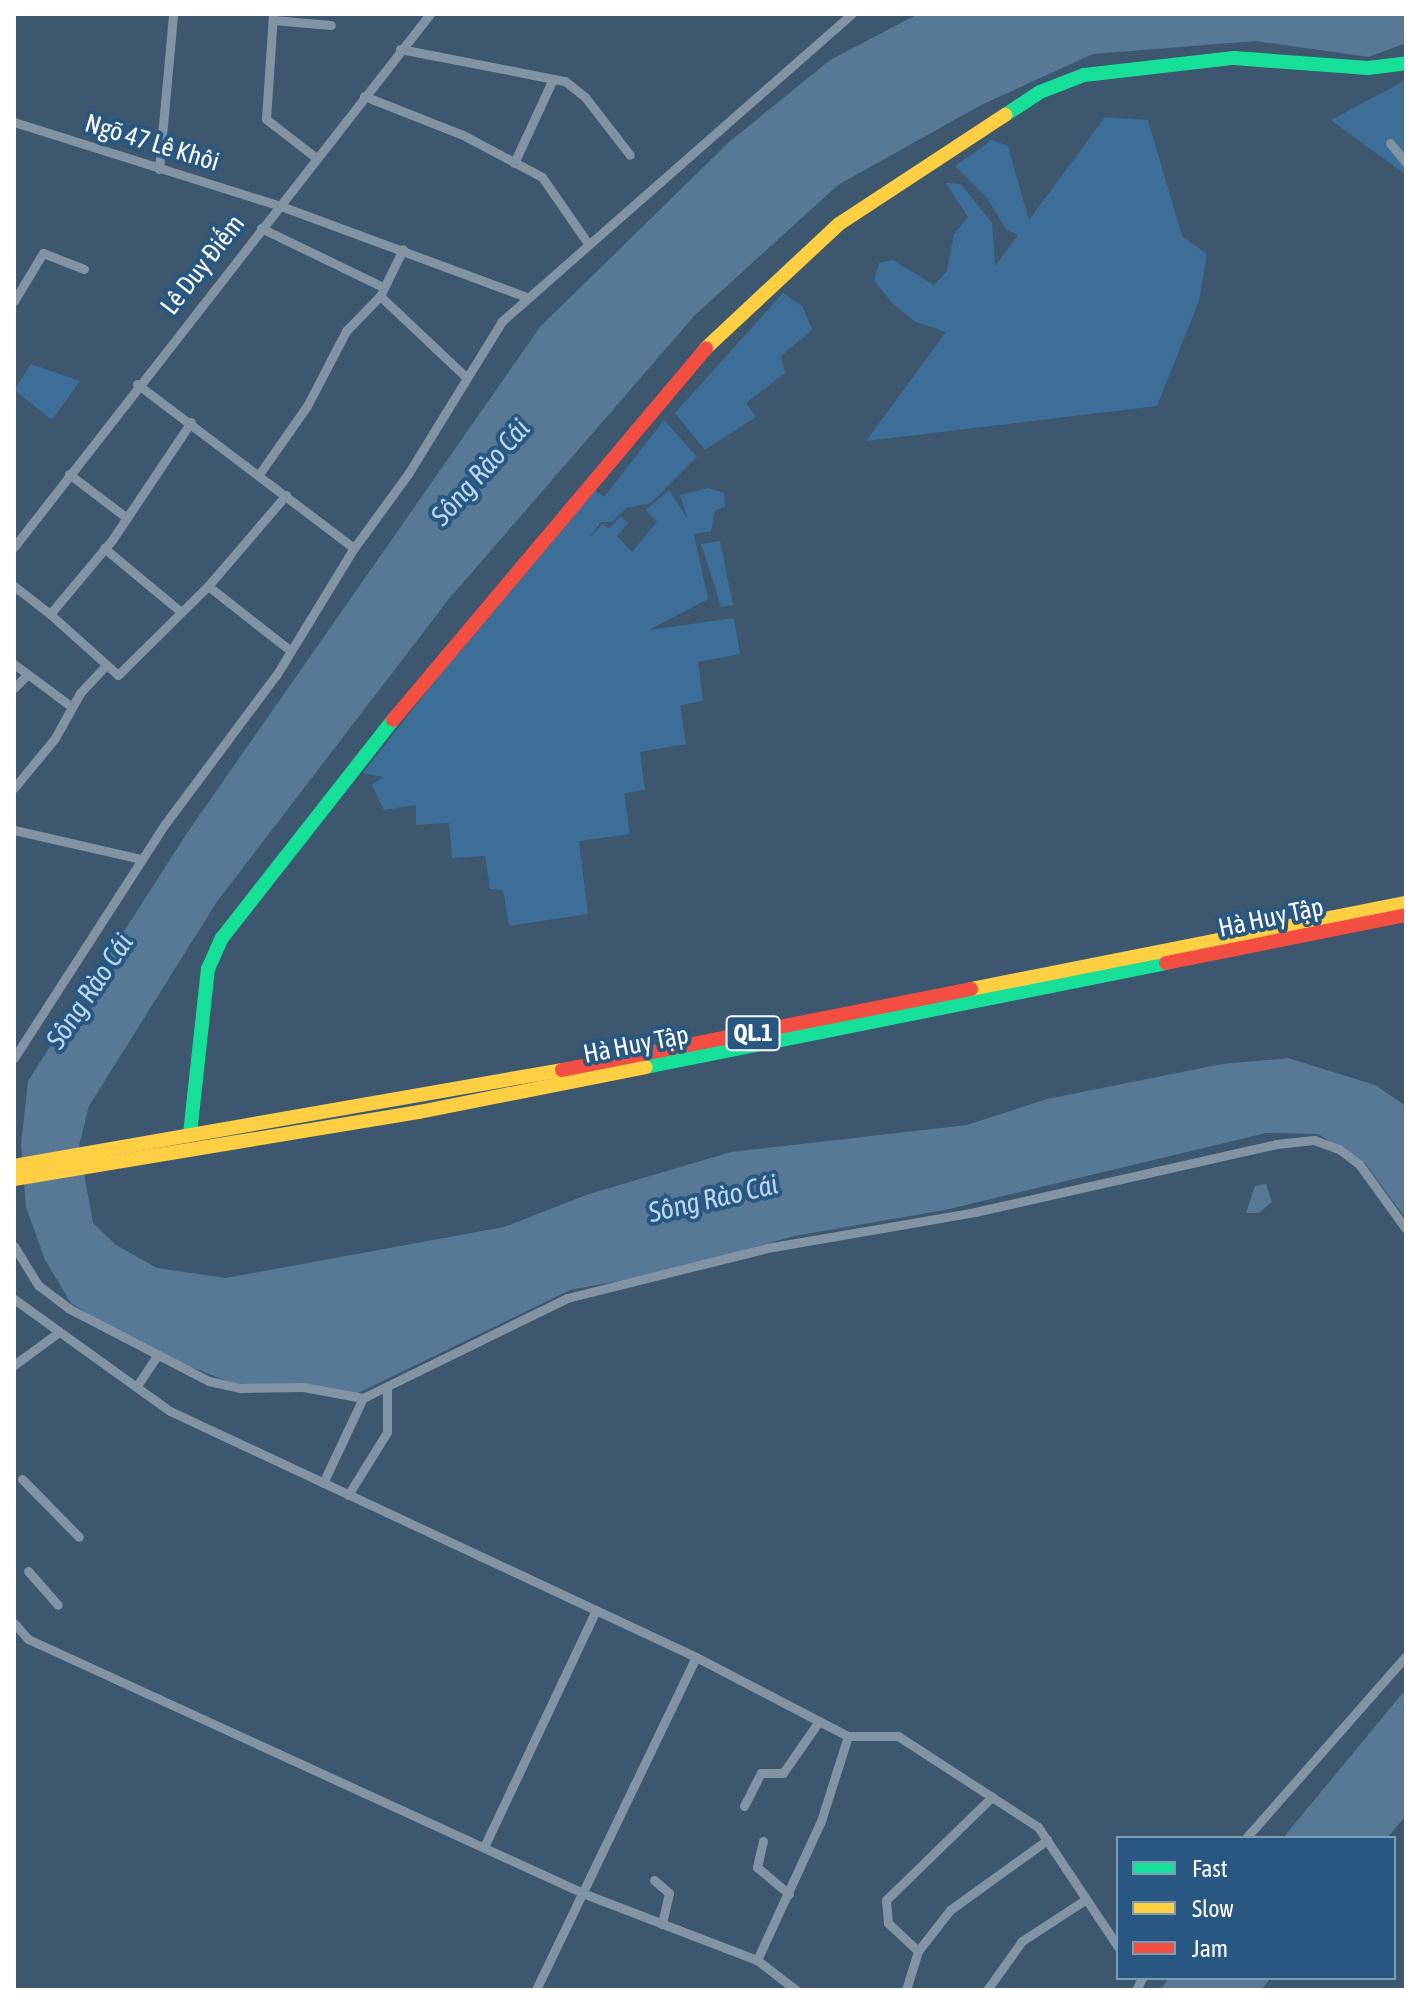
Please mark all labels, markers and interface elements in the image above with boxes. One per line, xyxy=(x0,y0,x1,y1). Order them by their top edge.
street label: Ngõ 47 Lê Khôi xyxy=(81,108,223,178)
street label: Lê Duy Điếm xyxy=(154,209,252,321)
water label: Sông Rào Cái xyxy=(423,412,537,532)
street label: Hà Huy Tập xyxy=(1216,892,1326,944)
water label: Sông Rào Cái xyxy=(38,927,140,1055)
road number: QL.1 xyxy=(725,1013,781,1053)
street label: Hà Huy Tập xyxy=(581,1020,691,1070)
water label: Sông Rào Cái xyxy=(645,1167,781,1229)
legend xyxy=(1116,1836,1396,1980)
text: Fast xyxy=(1192,1855,1228,1882)
text: Slow xyxy=(1192,1895,1234,1922)
text: Jam xyxy=(1192,1935,1228,1962)

